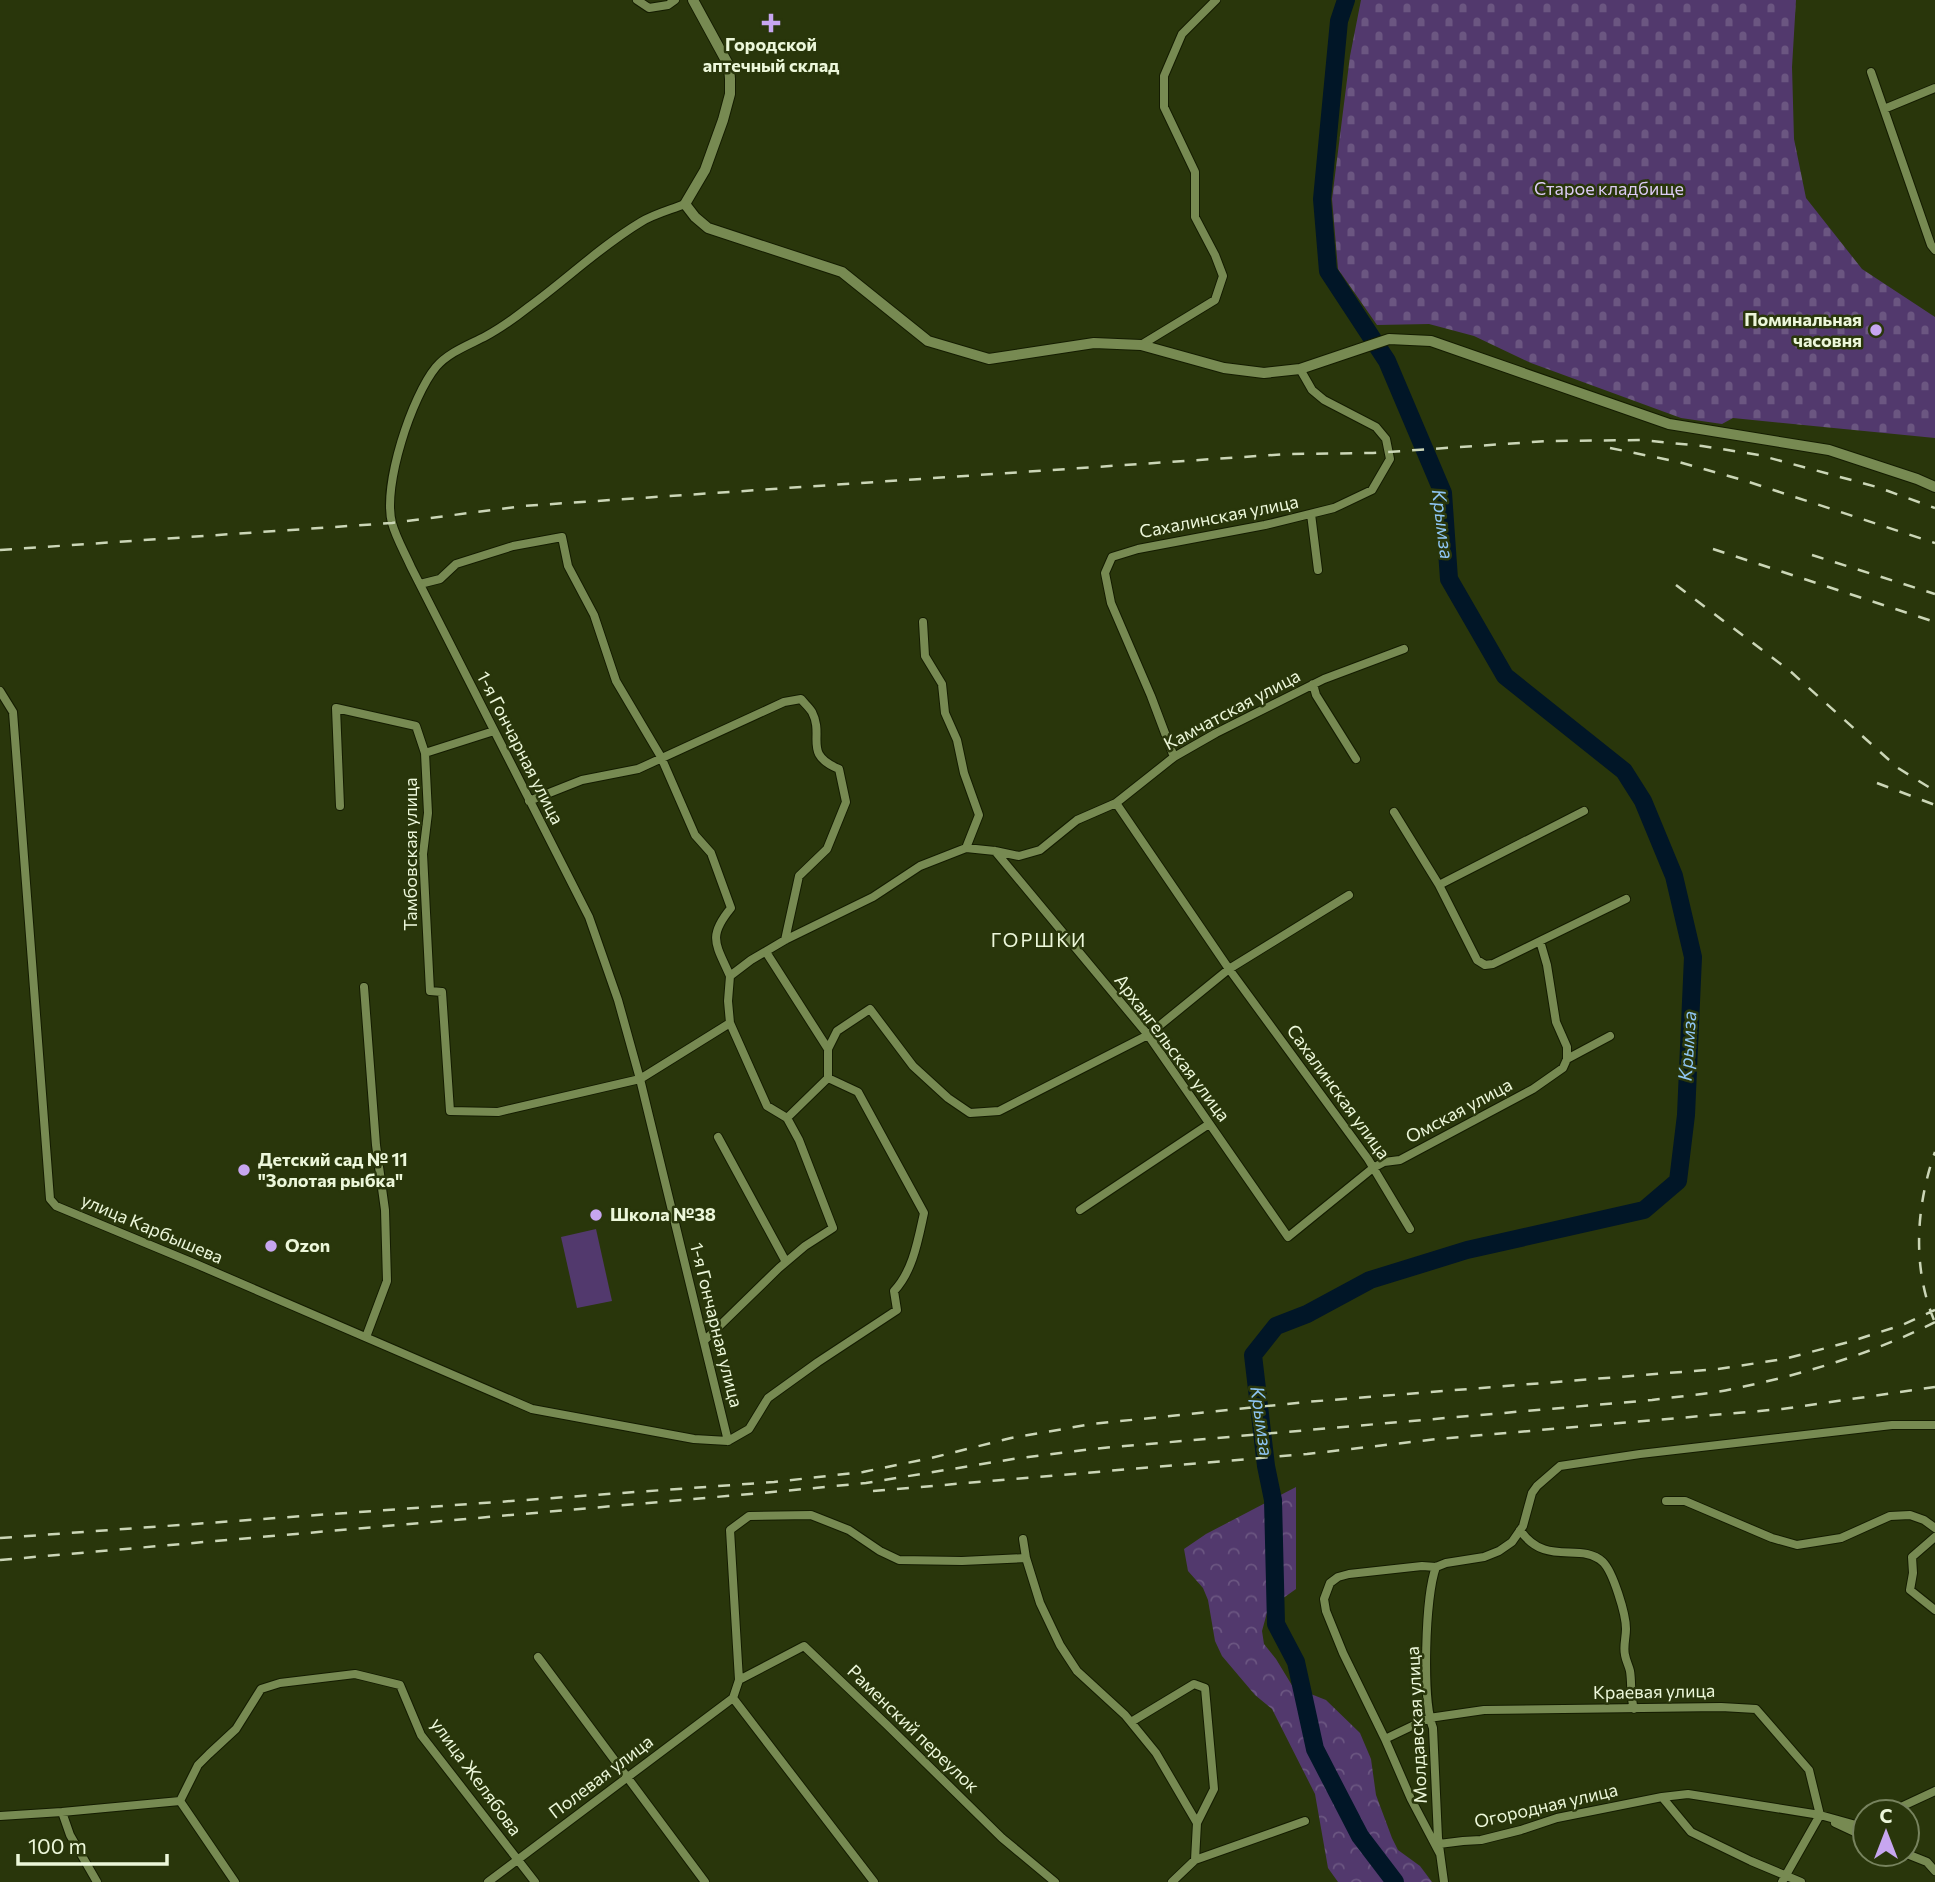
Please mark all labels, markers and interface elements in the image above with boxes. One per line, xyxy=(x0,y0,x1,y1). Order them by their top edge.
marker: Городской аптечный склад xyxy=(763,15,779,31)
place label: Городской аптечный склад xyxy=(703,33,839,76)
park label: Старое кладбище xyxy=(1534,177,1684,199)
place label: Поминальная часовня xyxy=(1744,308,1862,351)
marker: Поминальная часовня xyxy=(1868,322,1884,338)
water label: Крымза xyxy=(1428,488,1459,560)
street label: Сахалинская улица xyxy=(1137,490,1300,542)
street label: Камчатская улица xyxy=(1160,664,1304,754)
street label: 1-я Гончарная улица xyxy=(473,667,569,828)
street label: Тамбовская улица xyxy=(399,777,421,931)
district label: ГОРШКИ xyxy=(991,928,1087,951)
street label: Архангельская улица xyxy=(1110,969,1235,1125)
water label: Крымза xyxy=(1673,1010,1700,1082)
street label: Сахалинская улица xyxy=(1282,1020,1395,1163)
street label: Омская улица xyxy=(1402,1073,1516,1147)
place label: Детский сад № 11 "Золотая рыбка" xyxy=(258,1148,408,1191)
marker: Детский сад № 11 "Золотая рыбка" xyxy=(236,1162,252,1178)
street label: улица Карбышева xyxy=(78,1188,227,1268)
place label: Школа №38 xyxy=(610,1203,716,1225)
marker: Школа №38 xyxy=(588,1207,604,1223)
place label: Ozon xyxy=(285,1234,330,1256)
marker: Ozon xyxy=(263,1238,279,1254)
street label: 1-я Гончарная улица xyxy=(686,1240,748,1409)
water label: Крымза xyxy=(1246,1385,1279,1457)
street label: Молдавская улица xyxy=(1401,1646,1431,1804)
street label: Раменский переулок xyxy=(843,1660,984,1797)
street label: Краевая улица xyxy=(1593,1679,1715,1703)
street label: улица Желябова xyxy=(427,1713,527,1840)
street label: Полевая улица xyxy=(544,1730,657,1823)
street label: Огородная улица xyxy=(1472,1778,1620,1832)
north arrow xyxy=(1851,1798,1921,1868)
text: С xyxy=(1880,1804,1893,1827)
scale bar xyxy=(18,1822,166,1866)
text: 100 m xyxy=(28,1833,87,1858)

